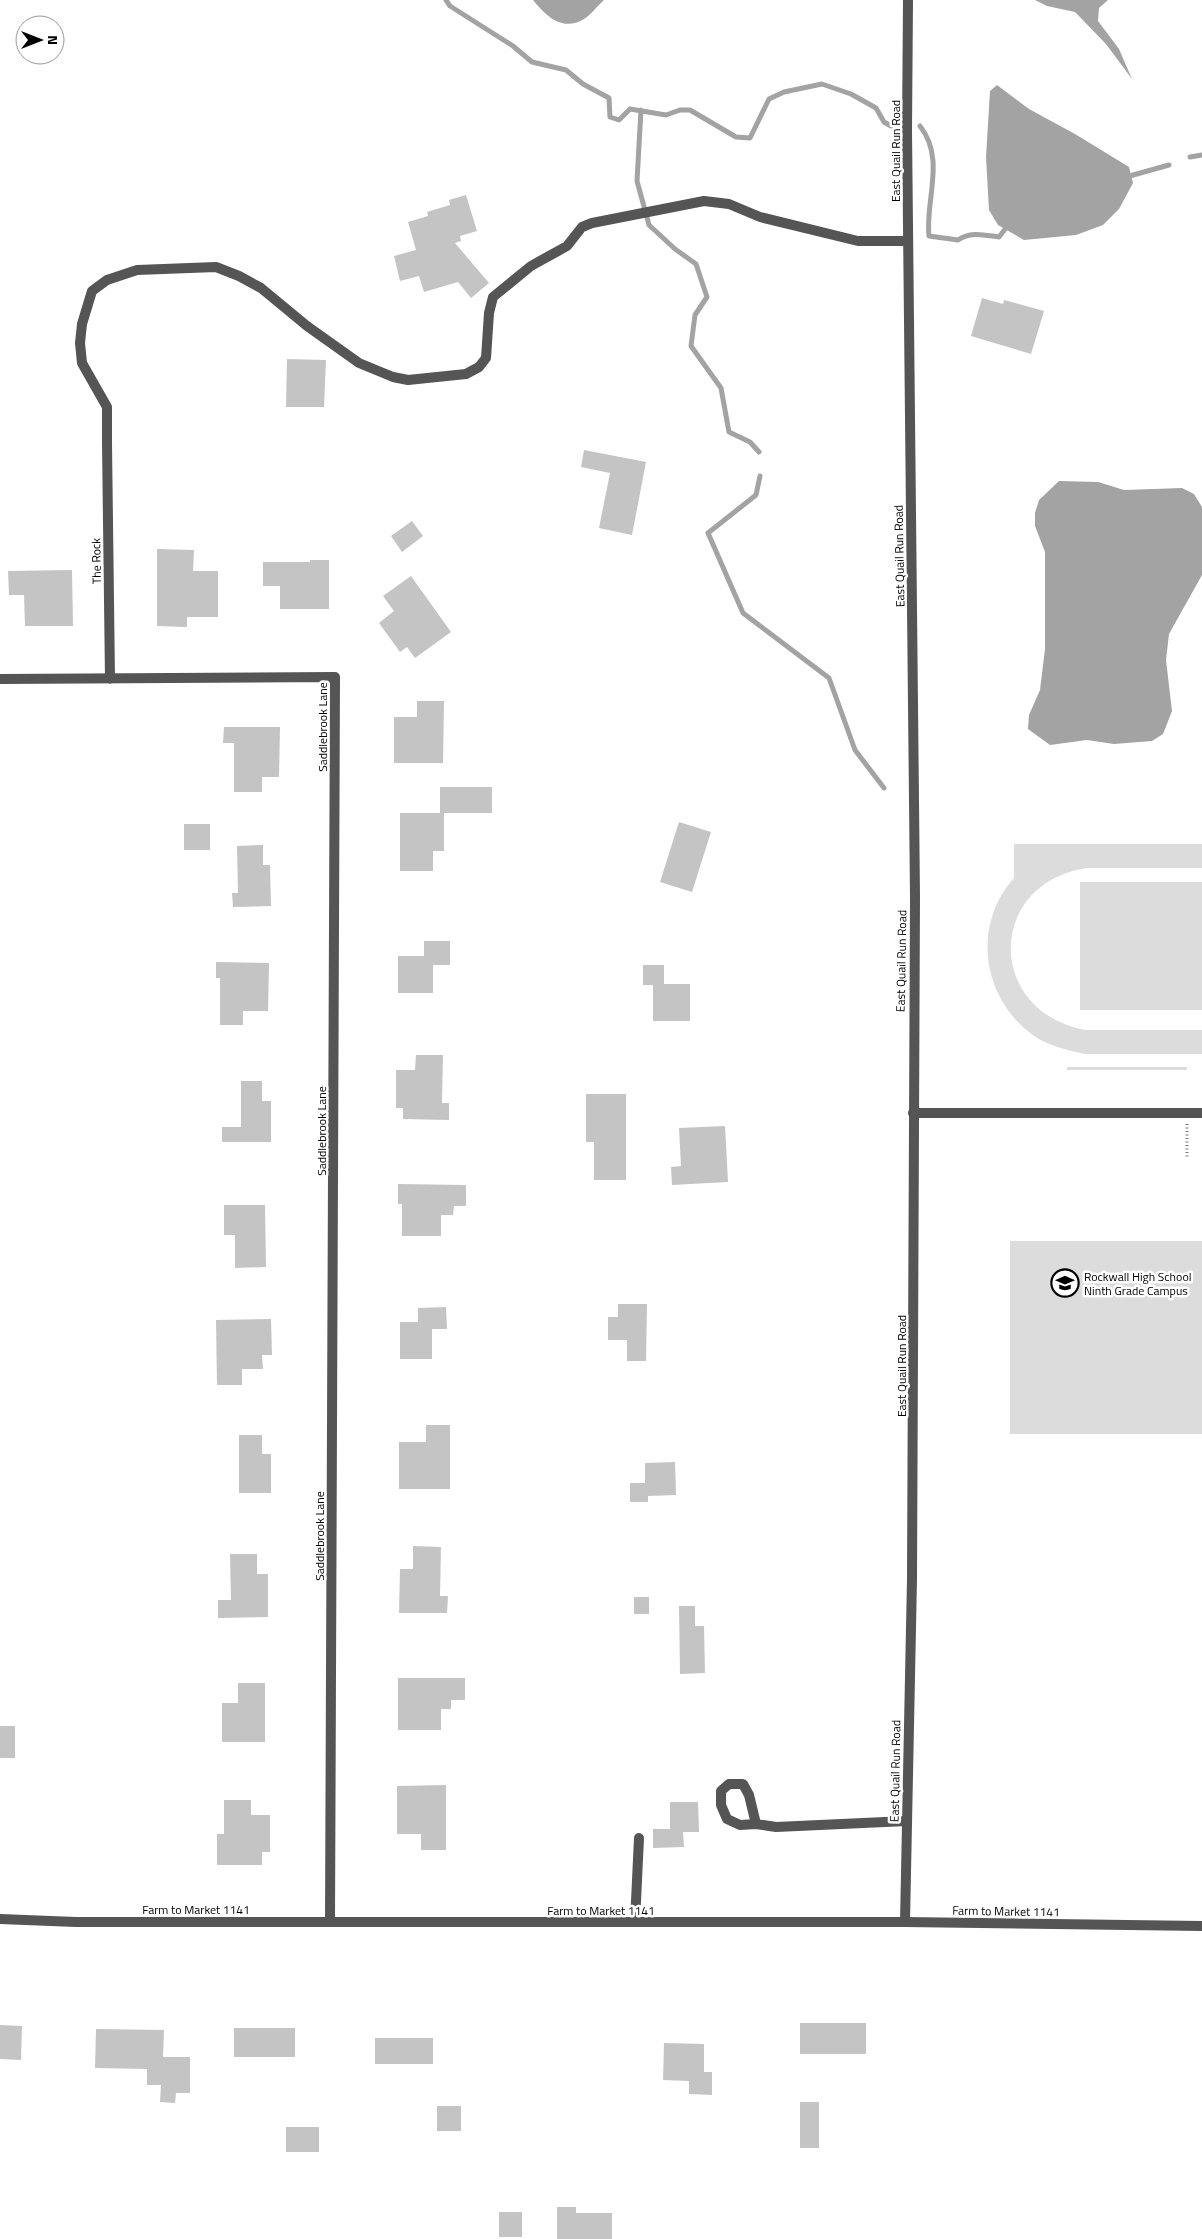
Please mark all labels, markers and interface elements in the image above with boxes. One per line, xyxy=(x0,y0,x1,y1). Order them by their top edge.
north arrow xyxy=(15,15,65,65)
text: N xyxy=(43,35,64,45)
street label: East Quail Run Road xyxy=(886,100,905,202)
street label: East Quail Run Road xyxy=(889,505,909,607)
street label: The Rock xyxy=(86,538,106,584)
street label: Saddlebrook Lane xyxy=(313,682,332,772)
street label: East Quail Run Road xyxy=(891,910,911,1012)
street label: Saddlebrook Lane xyxy=(312,1086,331,1176)
place label: Rockwall High School Ninth Grade Campus xyxy=(1084,1267,1192,1300)
school or university icon: Rockwall High School Ninth Grade Campus xyxy=(1050,1268,1080,1298)
street label: East Quail Run Road xyxy=(892,1315,911,1417)
street label: Saddlebrook Lane xyxy=(310,1491,329,1581)
street label: East Quail Run Road xyxy=(885,1720,905,1822)
street label: Farm to Market 1141 xyxy=(142,1900,250,1919)
street label: Farm to Market 1141 xyxy=(547,1901,655,1920)
street label: Farm to Market 1141 xyxy=(952,1901,1060,1921)

